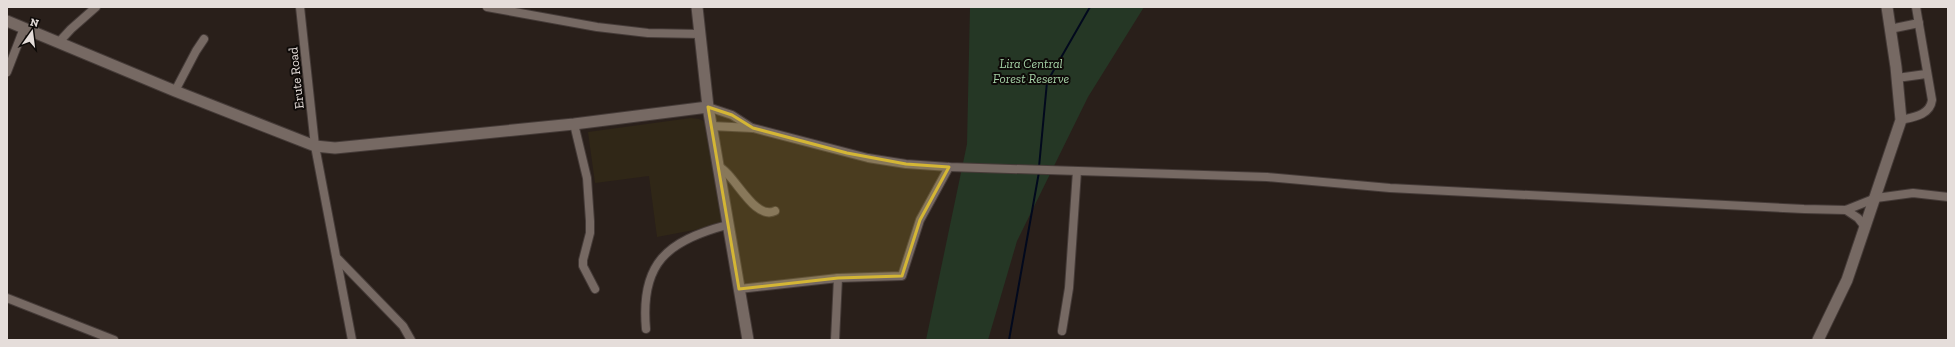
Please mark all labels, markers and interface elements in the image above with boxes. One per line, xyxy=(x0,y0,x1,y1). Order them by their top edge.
north arrow xyxy=(12,12,52,52)
text: N xyxy=(29,15,41,30)
street label: Erute Road xyxy=(285,46,307,110)
park label: Lira Central Forest Reserve xyxy=(993,56,1070,86)

